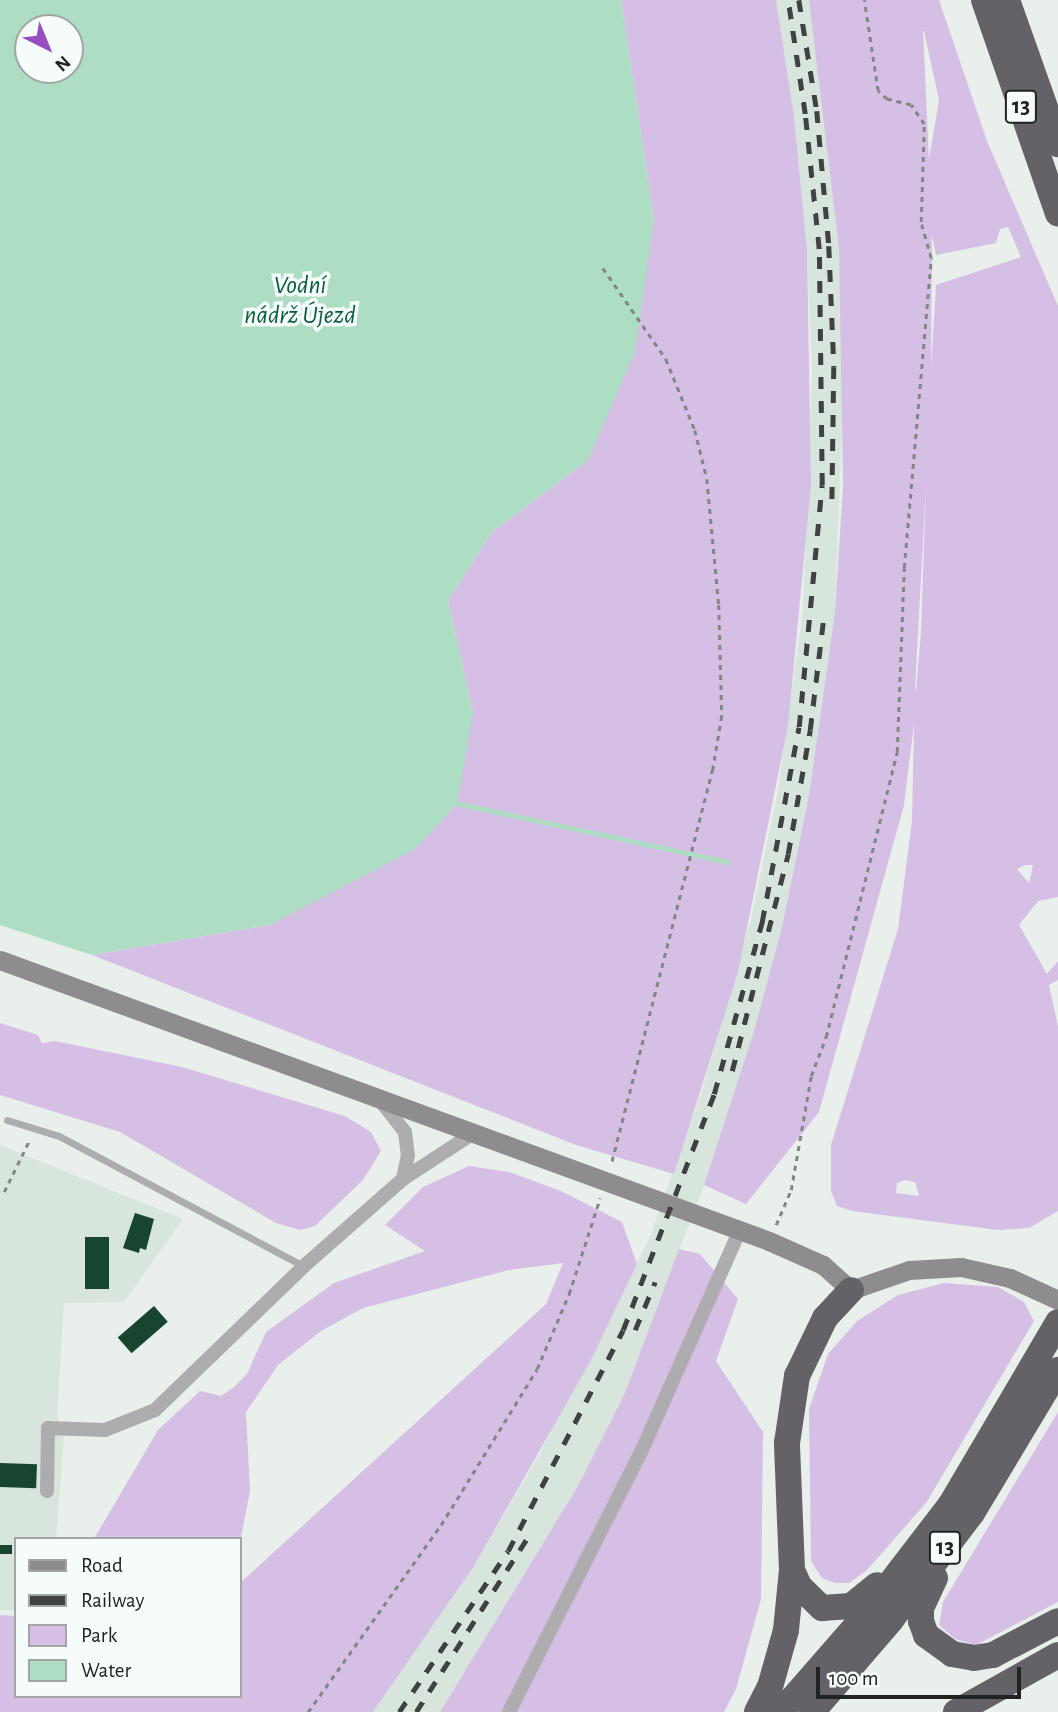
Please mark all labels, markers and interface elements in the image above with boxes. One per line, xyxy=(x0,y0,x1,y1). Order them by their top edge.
north arrow xyxy=(14,14,84,84)
text: N xyxy=(51,52,74,75)
road number: 13 xyxy=(1004,88,1038,127)
water label: Vodní nádrž Újezd xyxy=(244,270,356,332)
road number: 13 xyxy=(928,1528,962,1568)
legend xyxy=(14,1537,242,1698)
text: Road xyxy=(81,1555,123,1576)
text: Railway xyxy=(81,1590,144,1611)
text: Park xyxy=(81,1625,117,1646)
scale bar xyxy=(820,1652,1025,1696)
text: Water xyxy=(81,1660,131,1681)
text: 100 m xyxy=(829,1668,879,1689)

